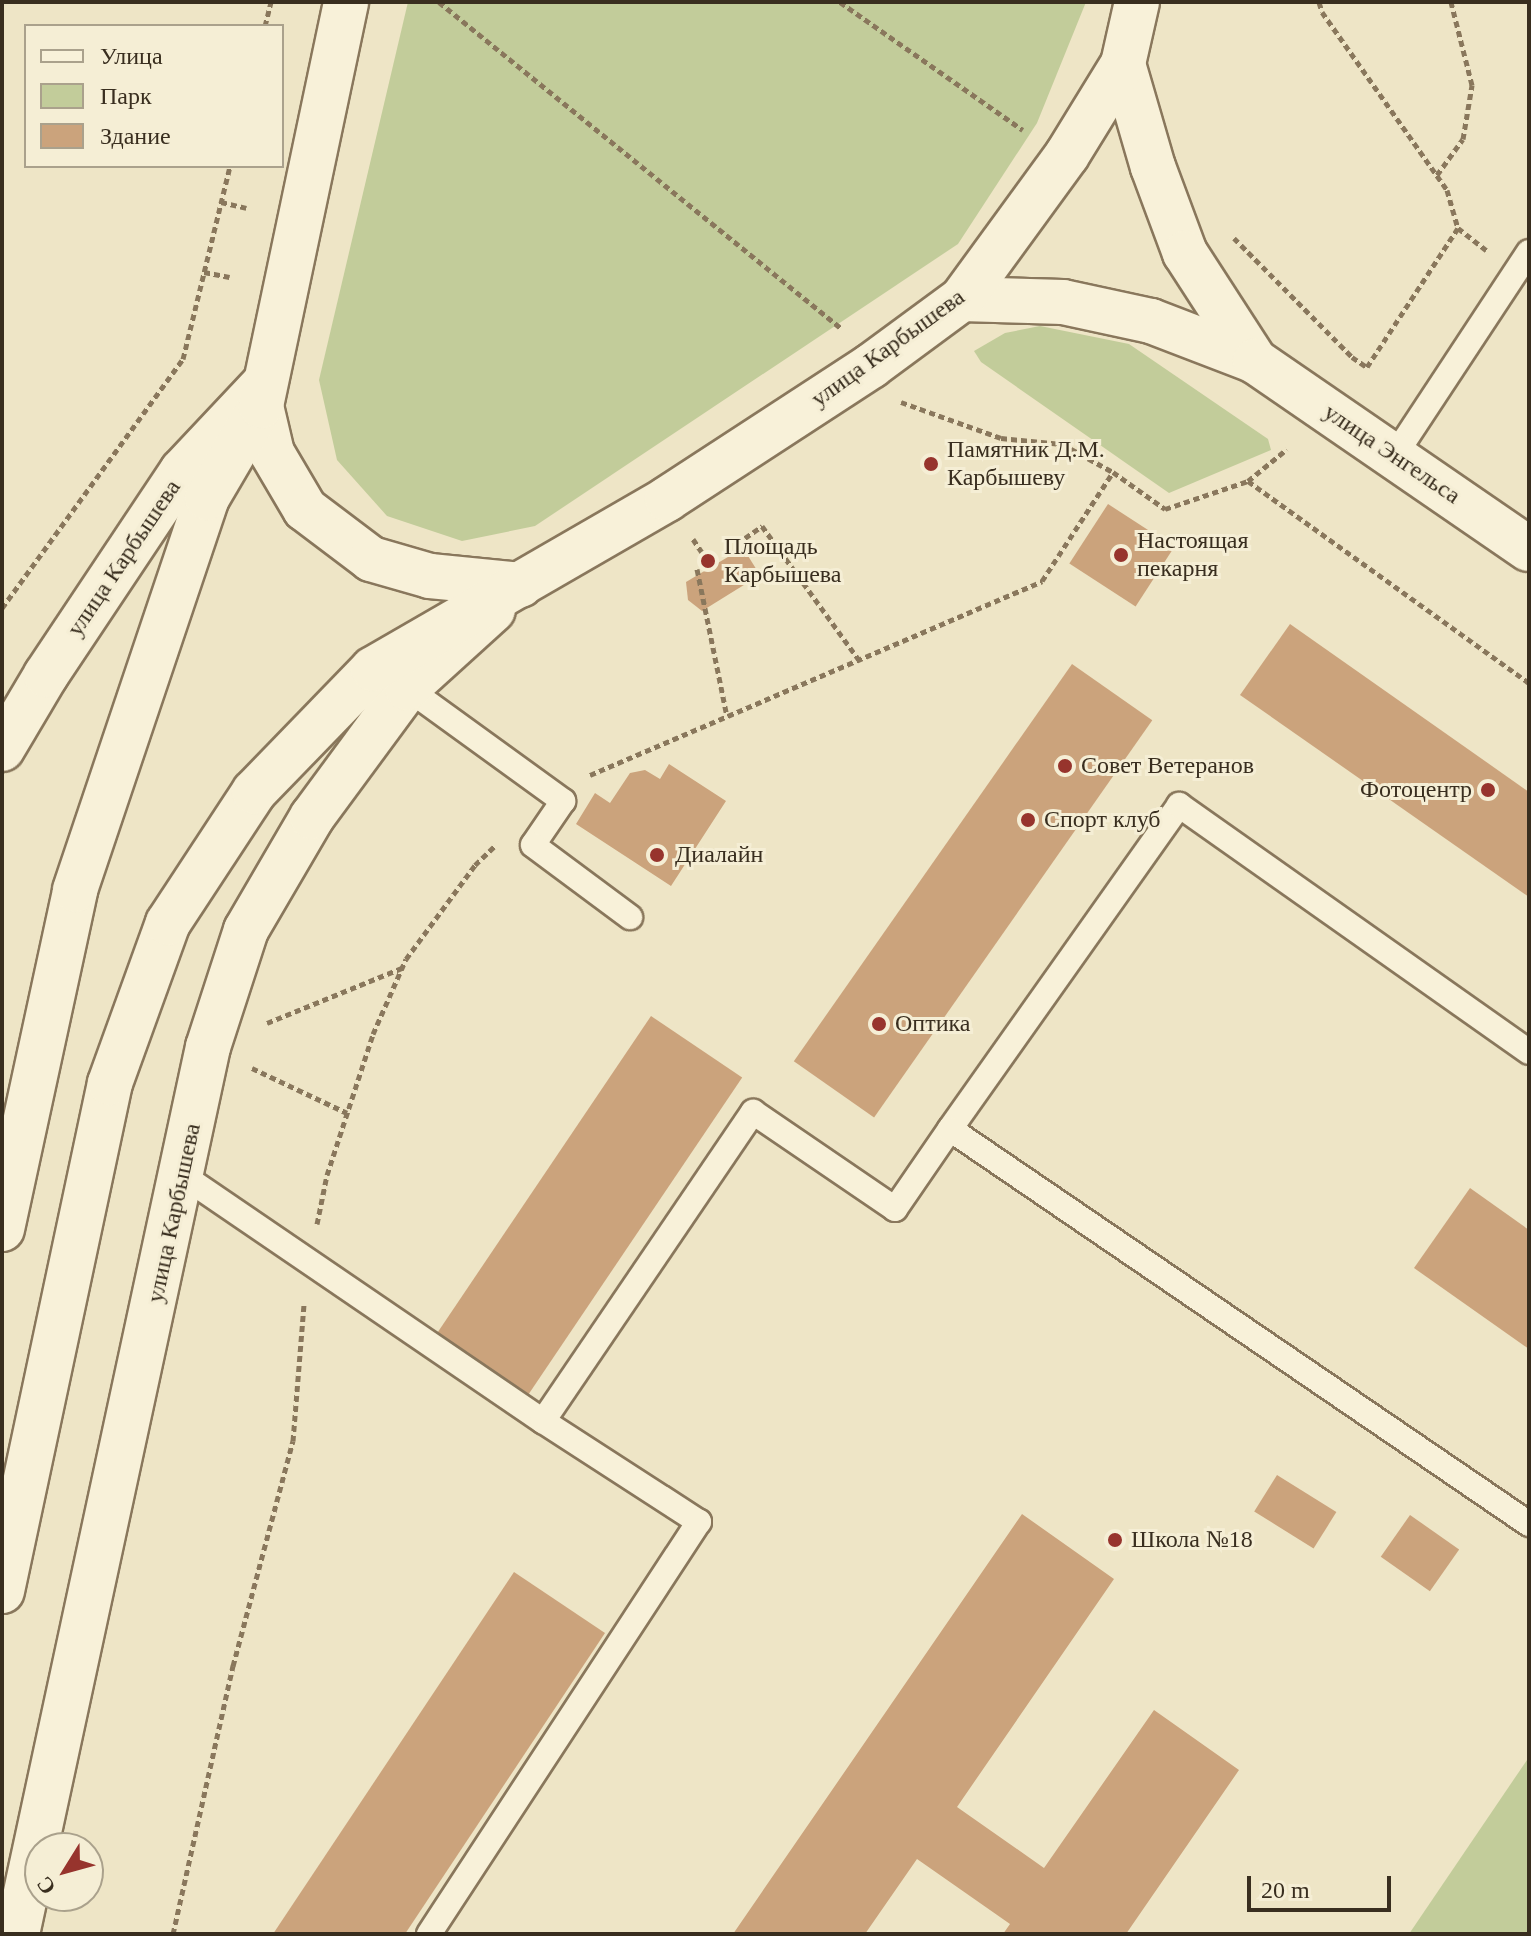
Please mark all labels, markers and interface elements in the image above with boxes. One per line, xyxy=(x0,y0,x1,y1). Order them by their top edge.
legend xyxy=(24,24,284,168)
text: Улица xyxy=(100,43,163,69)
text: Парк xyxy=(100,83,152,109)
text: Здание xyxy=(100,123,171,149)
street label: улица Карбышева xyxy=(806,283,970,413)
street label: улица Энгельса xyxy=(1318,398,1466,510)
place label: Памятник Д.М. Карбышеву xyxy=(947,436,1105,492)
marker: Памятник Д.М. Карбышеву xyxy=(922,455,940,473)
street label: улица Карбышева xyxy=(61,474,187,642)
place label: Настоящая пекарня xyxy=(1137,527,1249,583)
place label: Площадь Карбышева xyxy=(724,533,841,589)
marker: Настоящая пекарня xyxy=(1112,546,1130,564)
marker: Площадь Карбышева xyxy=(699,552,717,570)
place label: Совет Ветеранов xyxy=(1081,752,1254,780)
marker: Совет Ветеранов xyxy=(1056,757,1074,775)
place label: Фотоцентр xyxy=(1360,776,1472,804)
marker: Фотоцентр xyxy=(1479,781,1497,799)
place label: Спорт клуб xyxy=(1044,806,1161,834)
marker: Спорт клуб xyxy=(1019,811,1037,829)
place label: Диалайн xyxy=(675,841,763,869)
marker: Диалайн xyxy=(646,844,668,866)
place label: Оптика xyxy=(895,1010,970,1038)
marker: Оптика xyxy=(870,1015,888,1033)
street label: улица Карбышева xyxy=(141,1121,207,1305)
place label: Школа №18 xyxy=(1131,1526,1253,1554)
marker: Школа №18 xyxy=(1106,1531,1124,1549)
north arrow xyxy=(24,1832,104,1912)
scale bar xyxy=(1251,1860,1395,1910)
text: С xyxy=(31,1872,61,1899)
text: 20 m xyxy=(1261,1877,1310,1903)

